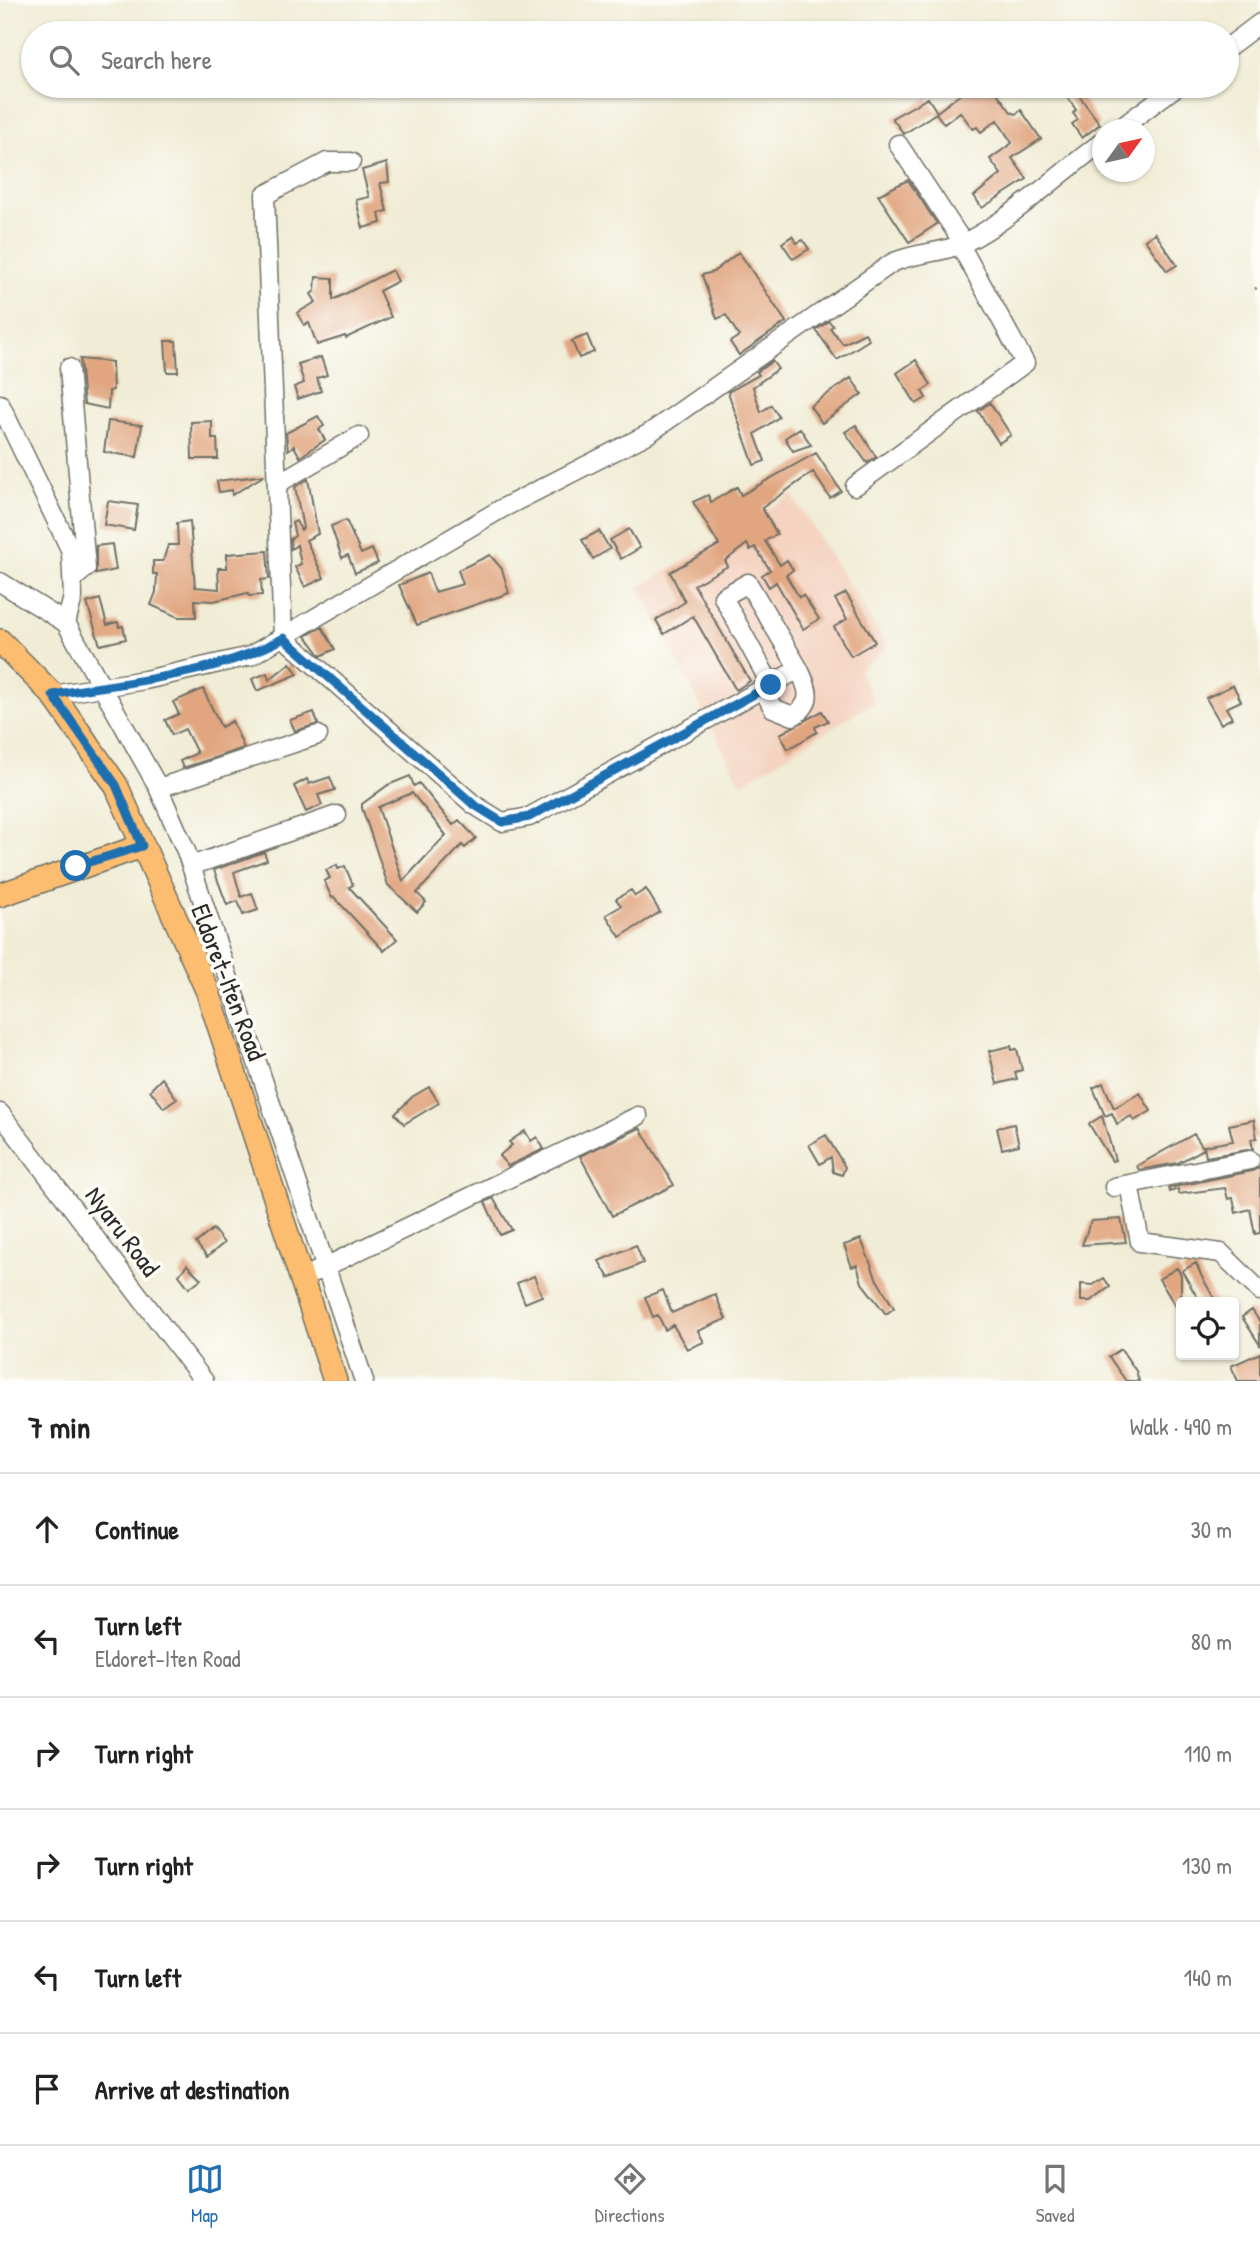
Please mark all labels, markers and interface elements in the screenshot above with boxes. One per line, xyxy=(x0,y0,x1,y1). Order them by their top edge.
search box xyxy=(21,21,1239,98)
icon: search xyxy=(45,41,83,79)
text: Search here xyxy=(101,42,212,77)
north arrow xyxy=(1092,119,1155,182)
route end xyxy=(755,669,786,700)
route start xyxy=(60,850,91,881)
street label: Eldoret-Iten Road xyxy=(183,899,275,1065)
street label: Nyaru Road xyxy=(78,1179,168,1283)
map controls xyxy=(1176,1297,1239,1360)
button: locate xyxy=(1176,1297,1239,1360)
text: 7 min xyxy=(28,1407,90,1447)
text: Walk · 490 m xyxy=(1130,1411,1232,1442)
icon: ahead xyxy=(28,1510,66,1548)
text: Continue xyxy=(95,1512,179,1547)
text: 30 m xyxy=(1190,1514,1232,1545)
text: Turn left xyxy=(95,1608,181,1643)
icon: left xyxy=(28,1622,66,1660)
text: 80 m xyxy=(1191,1626,1232,1657)
text: Eldoret-Iten Road xyxy=(95,1643,241,1674)
icon: right xyxy=(28,1734,66,1772)
text: Turn right xyxy=(95,1736,193,1771)
text: 110 m xyxy=(1184,1738,1232,1769)
icon: right xyxy=(28,1846,66,1884)
text: Turn right xyxy=(95,1848,193,1883)
text: 130 m xyxy=(1182,1850,1232,1881)
icon: left xyxy=(28,1958,66,1996)
text: Turn left xyxy=(95,1960,181,1995)
text: 140 m xyxy=(1184,1962,1232,1993)
icon: arrive xyxy=(28,2070,66,2108)
text: Arrive at destination xyxy=(95,2072,290,2107)
tab: Map xyxy=(186,2160,224,2228)
tab: Directions xyxy=(595,2160,665,2228)
tab: Saved xyxy=(1036,2160,1074,2228)

